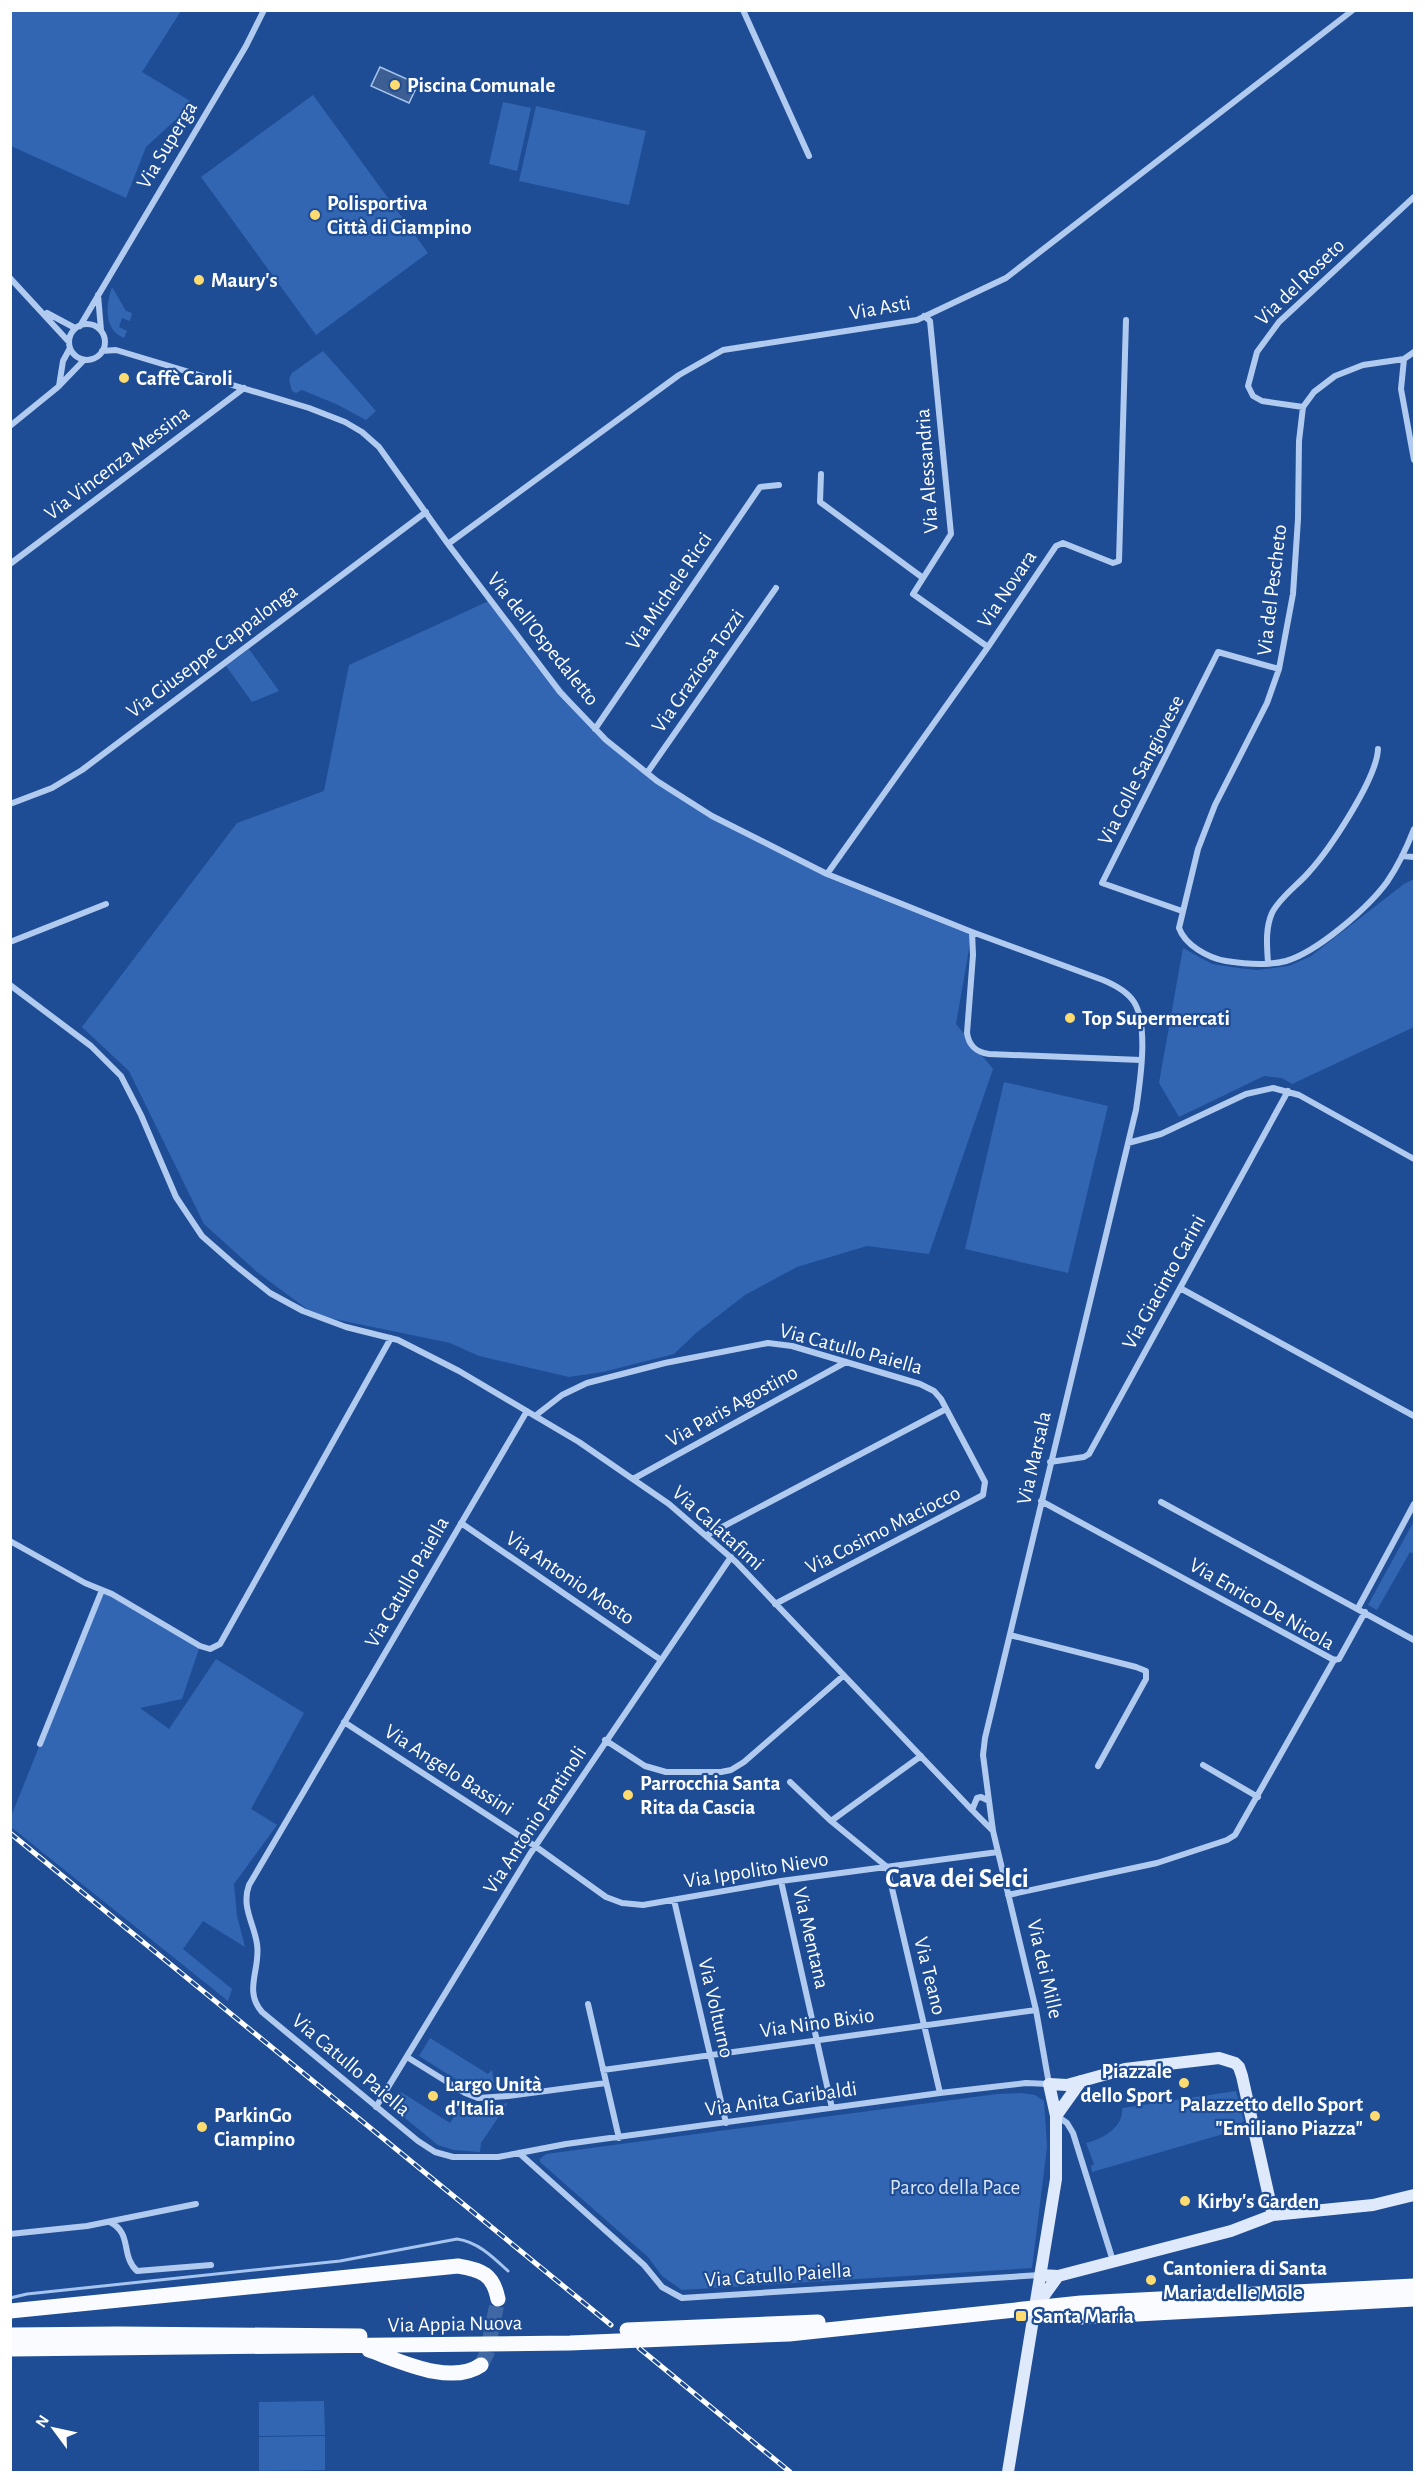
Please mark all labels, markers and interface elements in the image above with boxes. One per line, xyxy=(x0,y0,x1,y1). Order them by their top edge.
place label: Piscina Comunale xyxy=(407,75,555,96)
marker: Piscina Comunale xyxy=(388,78,402,92)
street label: Via Superga xyxy=(133,98,201,192)
place label: Polisportiva Città di Ciampino xyxy=(327,193,472,238)
marker: Polisportiva Città di Ciampino xyxy=(308,208,322,222)
street label: Via del Roseto xyxy=(1251,235,1349,329)
place label: Maury's xyxy=(211,270,278,291)
marker: Maury's xyxy=(192,273,206,287)
street label: Via Asti xyxy=(848,292,912,324)
place label: Caffè Caroli xyxy=(136,368,233,389)
marker: Caffè Caroli xyxy=(117,371,131,385)
street label: Via Vincenza Messina xyxy=(41,402,194,524)
street label: Via Alessandria xyxy=(912,407,942,534)
street label: Via del Pescheto xyxy=(1254,523,1290,657)
street label: Via Michele Ricci xyxy=(622,528,716,654)
street label: Via Novara xyxy=(974,546,1041,631)
street label: Via dell'Ospedaletto xyxy=(483,568,603,710)
street label: Via Giuseppe Cappalonga xyxy=(123,580,302,722)
street label: Via Graziosa Tozzi xyxy=(648,606,748,736)
street label: Via Colle Sangiovese xyxy=(1094,692,1188,848)
place label: Top Supermercati xyxy=(1082,1008,1230,1029)
marker: Top Supermercati xyxy=(1063,1011,1077,1025)
street label: Via Giacinto Carini xyxy=(1118,1211,1210,1353)
street label: Via Catullo Paiella xyxy=(777,1320,925,1378)
street label: Via Paris Agostino xyxy=(663,1361,801,1451)
street label: Via Marsala xyxy=(1013,1409,1055,1507)
street label: Via Calatafimi xyxy=(668,1482,768,1574)
street label: Via Cosimo Maciocco xyxy=(802,1482,964,1578)
street label: Via Catullo Paiella xyxy=(361,1513,453,1651)
street label: Via Antonio Mosto xyxy=(502,1527,638,1629)
street label: Via Enrico De Nicola xyxy=(1186,1554,1338,1654)
street label: Via Angelo Bassini xyxy=(381,1721,517,1819)
street label: Via Antonio Fantinoli xyxy=(480,1743,590,1897)
place label: Parrocchia Santa Rita da Cascia xyxy=(640,1773,781,1818)
marker: Parrocchia Santa Rita da Cascia xyxy=(621,1788,635,1802)
street label: Via Ippolito Nievo xyxy=(682,1848,830,1892)
district label: Cava dei Selci xyxy=(885,1865,1029,1892)
street label: Via Mentana xyxy=(789,1885,833,1991)
street label: Via dei Mille xyxy=(1023,1917,1067,2021)
street label: Via Teano xyxy=(910,1935,950,2017)
street label: Via Volturno xyxy=(694,1956,738,2060)
street label: Via Nino Bixio xyxy=(759,2005,875,2041)
street label: Via Catullo Paiella xyxy=(288,2010,414,2121)
place label: Piazzale dello Sport xyxy=(1080,2061,1172,2106)
place label: Largo Unità d'Italia xyxy=(445,2074,542,2119)
marker: Piazzale dello Sport xyxy=(1177,2076,1191,2090)
street label: Via Anita Garibaldi xyxy=(704,2078,858,2120)
marker: Largo Unità d'Italia xyxy=(426,2089,440,2103)
place label: Palazzetto dello Sport "Emiliano Piazza" xyxy=(1179,2094,1363,2139)
place label: ParkinGo Ciampino xyxy=(214,2105,295,2150)
marker: Palazzetto dello Sport "Emiliano Piazza" xyxy=(1368,2109,1382,2123)
marker: ParkinGo Ciampino xyxy=(195,2120,209,2134)
park label: Parco della Pace xyxy=(890,2177,1020,2198)
place label: Kirby's Garden xyxy=(1197,2191,1319,2212)
marker: Kirby's Garden xyxy=(1178,2194,1192,2208)
place label: Cantoniera di Santa Maria delle Mole xyxy=(1163,2258,1327,2303)
street label: Via Catullo Paiella xyxy=(704,2259,852,2291)
marker: Cantoniera di Santa Maria delle Mole xyxy=(1144,2273,1158,2287)
place label: Santa Maria xyxy=(1033,2306,1134,2327)
marker: Santa Maria xyxy=(1014,2309,1028,2323)
street label: Via Appia Nuova xyxy=(388,2312,523,2336)
north arrow xyxy=(24,2399,84,2459)
text: N xyxy=(33,2412,52,2430)

